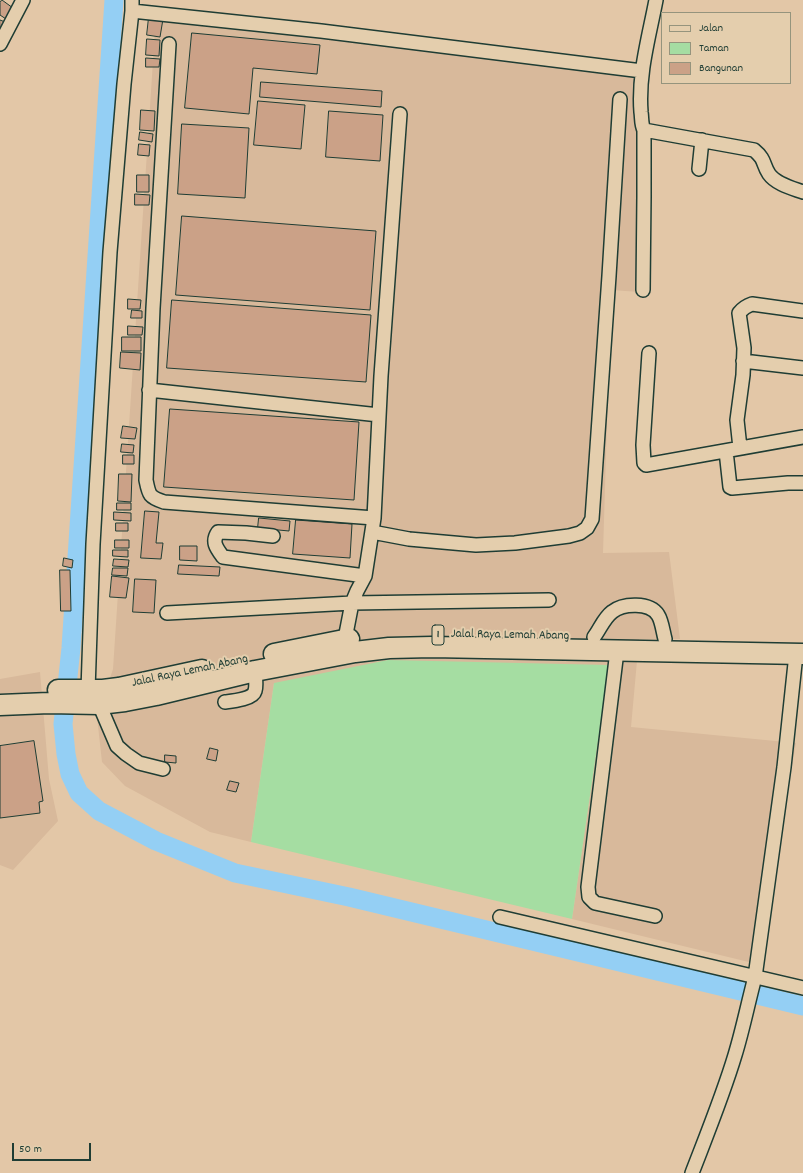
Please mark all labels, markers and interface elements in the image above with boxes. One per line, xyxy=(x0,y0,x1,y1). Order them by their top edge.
legend xyxy=(661,12,791,84)
text: Jalan xyxy=(699,20,723,37)
text: Taman xyxy=(699,40,729,57)
text: Bangunan xyxy=(699,60,743,77)
road number: 1 xyxy=(432,625,444,645)
street label: Jalal Raya Lemah Abang xyxy=(451,627,569,645)
street label: Jalal Raya Lemah Abang xyxy=(130,652,250,692)
scale bar xyxy=(14,1135,93,1161)
text: 50 m xyxy=(19,1141,42,1158)

